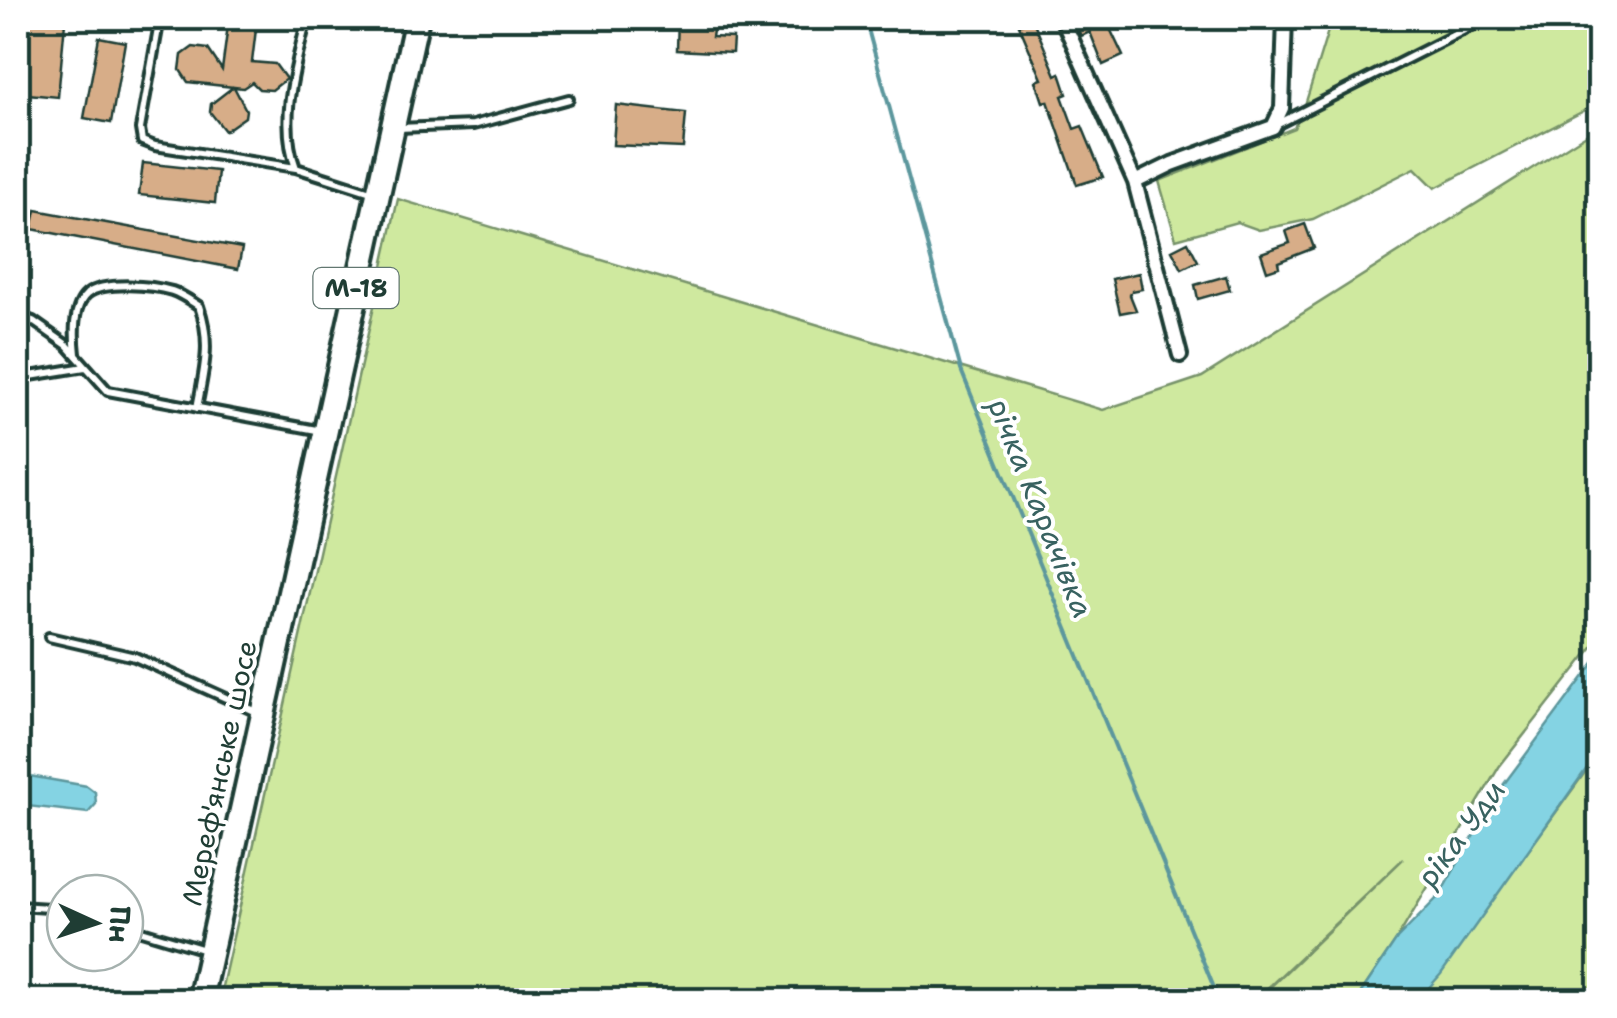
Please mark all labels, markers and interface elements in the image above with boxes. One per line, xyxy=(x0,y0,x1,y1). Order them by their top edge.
road number: М-18 xyxy=(314,268,398,308)
water label: річка Карачівка xyxy=(978,391,1104,624)
street label: Мереф'янське шосе xyxy=(172,637,266,909)
water label: ріка Уди xyxy=(1407,771,1515,896)
north arrow xyxy=(45,873,145,973)
text: Пн xyxy=(100,905,140,944)

